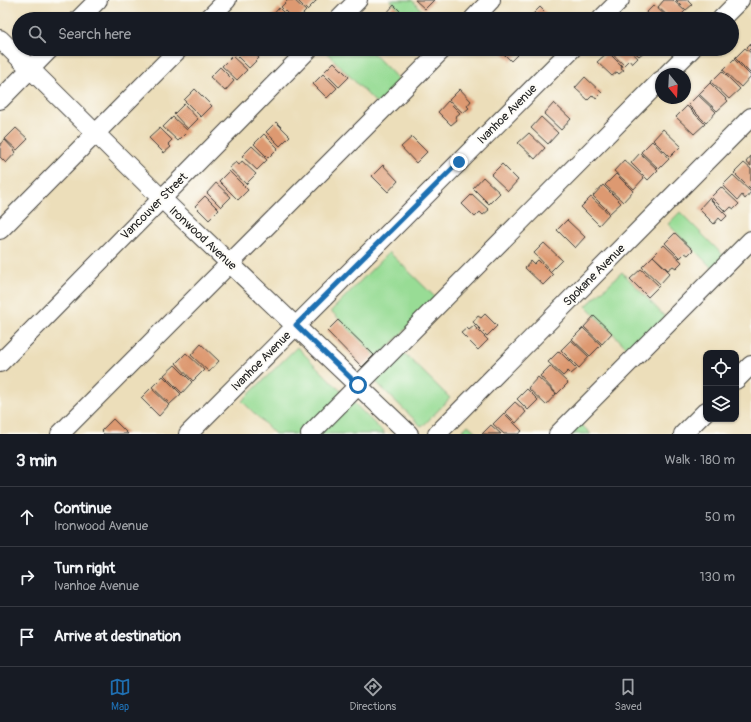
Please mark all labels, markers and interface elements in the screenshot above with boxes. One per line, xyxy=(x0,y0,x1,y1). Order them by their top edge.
search box xyxy=(12,12,739,56)
icon: search xyxy=(26,23,48,45)
text: Search here xyxy=(58,25,131,44)
north arrow xyxy=(655,68,691,104)
street label: Ivanhoe Avenue xyxy=(474,81,540,147)
route end xyxy=(450,153,468,171)
street label: Vancouver Street xyxy=(118,170,191,243)
street label: Ironwood Avenue xyxy=(166,203,240,274)
street label: Spokane Avenue xyxy=(560,241,629,309)
street label: Ivanhoe Avenue xyxy=(228,328,294,394)
map controls xyxy=(703,350,739,422)
button: locate xyxy=(703,350,739,386)
route start xyxy=(349,376,367,394)
button: layers xyxy=(703,386,739,422)
text: 3 min xyxy=(16,450,57,471)
text: Walk · 180 m xyxy=(665,452,735,468)
text: Continue xyxy=(54,499,112,518)
icon: ahead xyxy=(16,506,38,528)
text: 50 m xyxy=(705,509,735,525)
text: Ironwood Avenue xyxy=(54,518,148,534)
text: Turn right xyxy=(54,559,115,578)
icon: right xyxy=(16,566,38,588)
text: 130 m xyxy=(699,569,735,585)
text: Ivanhoe Avenue xyxy=(54,578,139,594)
icon: arrive xyxy=(16,626,38,648)
text: Arrive at destination xyxy=(54,627,181,646)
tab: Map xyxy=(109,676,131,713)
tab: Directions xyxy=(349,676,396,713)
tab: Saved xyxy=(615,676,642,713)

